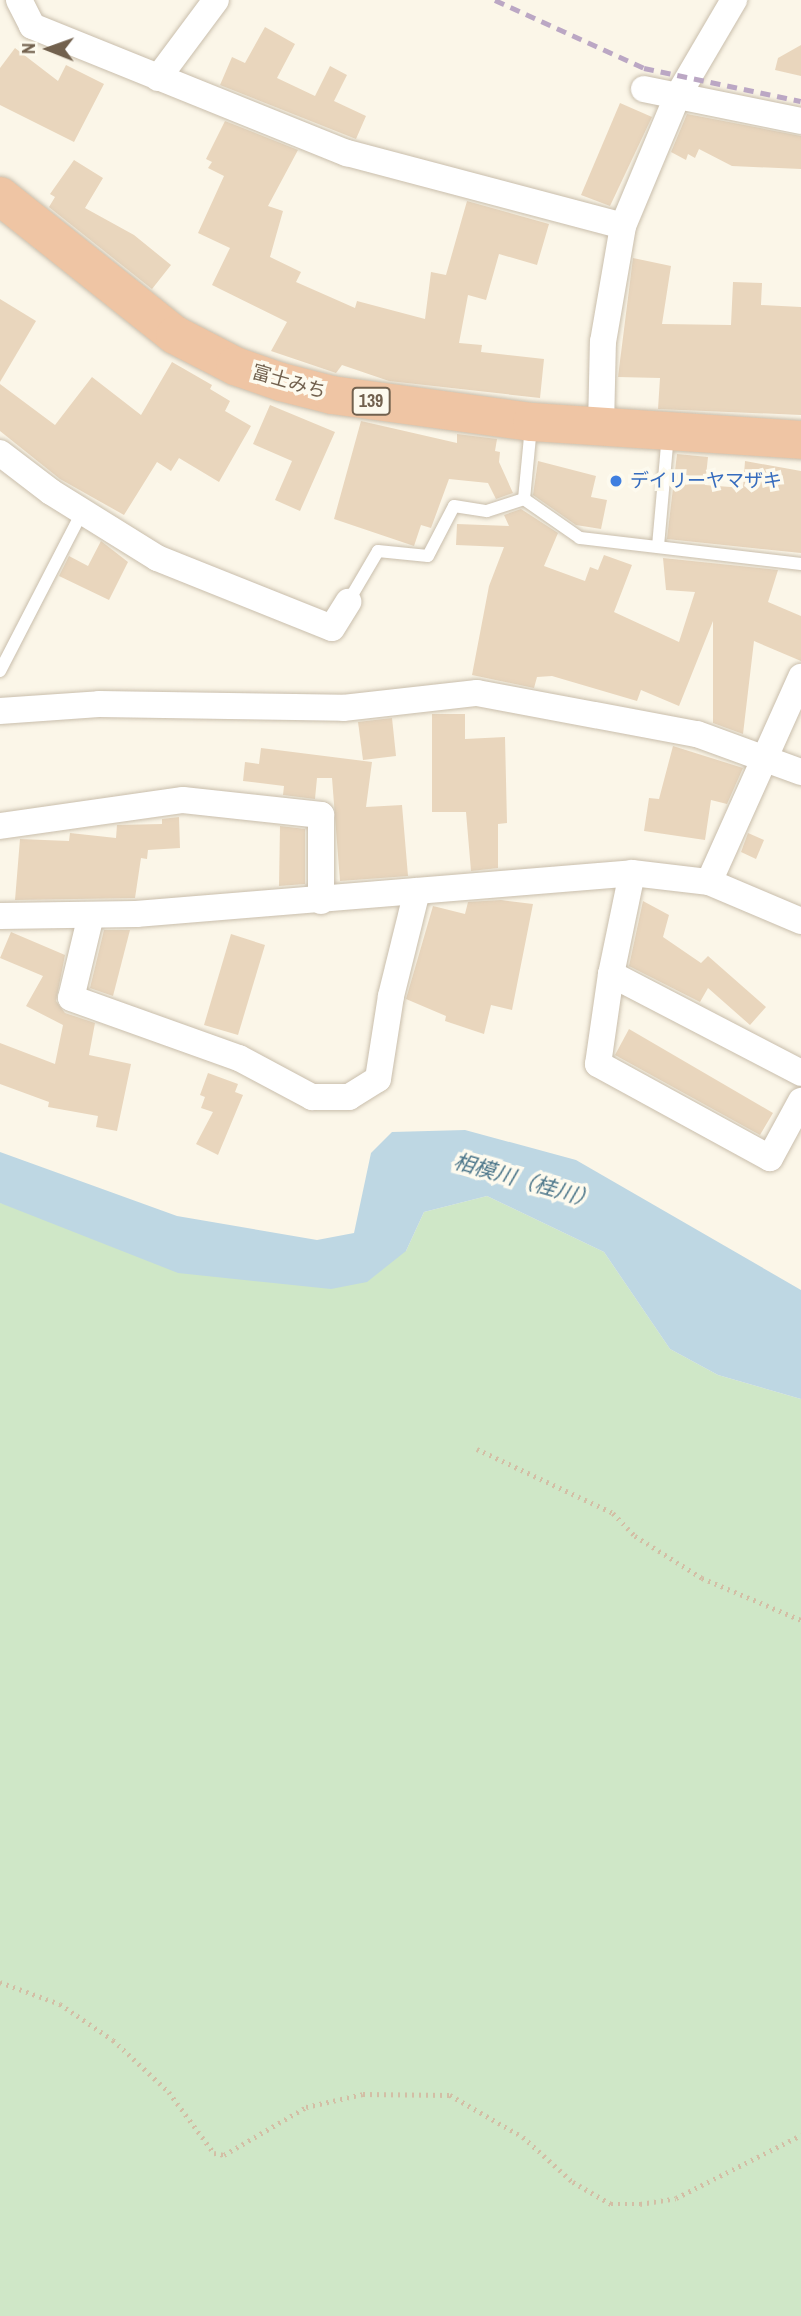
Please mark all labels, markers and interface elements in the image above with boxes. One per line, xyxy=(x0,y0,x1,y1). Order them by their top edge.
north arrow xyxy=(14,14,84,84)
text: N xyxy=(15,43,41,54)
street label: 富士みち xyxy=(249,361,329,403)
road number: 139 xyxy=(350,386,392,416)
place label: デイリーヤマザキ xyxy=(630,470,782,492)
marker: デイリーヤマザキ xyxy=(608,473,624,489)
water label: 相模川（桂川） xyxy=(451,1149,599,1213)

